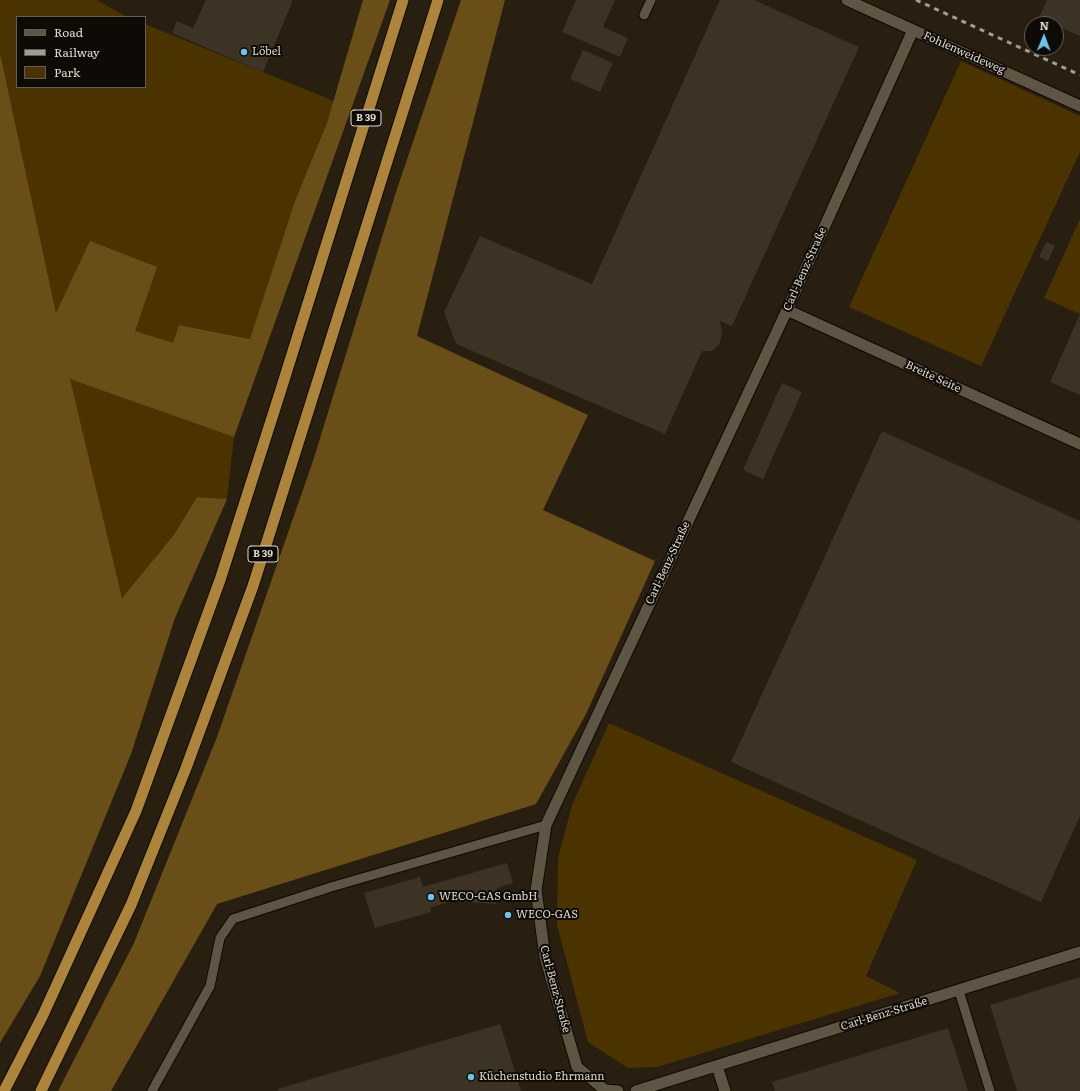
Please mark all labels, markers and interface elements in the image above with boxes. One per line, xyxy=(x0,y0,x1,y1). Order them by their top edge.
legend xyxy=(16,16,146,88)
north arrow xyxy=(1024,16,1064,56)
text: N xyxy=(1039,17,1049,33)
text: Road xyxy=(54,23,83,41)
street label: Fohlenweideweg xyxy=(921,29,1007,77)
text: Railway xyxy=(54,43,100,61)
place label: Löbel xyxy=(252,45,281,59)
marker: Löbel xyxy=(239,47,249,57)
text: Park xyxy=(54,63,80,81)
road number: B 39 xyxy=(351,110,381,126)
street label: Carl-Benz-Straße xyxy=(781,225,829,313)
street label: Breite Seite xyxy=(903,358,963,396)
street label: Carl-Benz-Straße xyxy=(643,519,693,607)
road number: B 39 xyxy=(248,546,278,562)
place label: WECO-GAS GmbH xyxy=(439,890,537,904)
marker: WECO-GAS GmbH xyxy=(426,892,436,902)
place label: WECO-GAS xyxy=(516,908,578,922)
marker: WECO-GAS xyxy=(503,910,513,920)
street label: Carl-Benz-Straße xyxy=(537,944,573,1034)
street label: Carl-Benz-Straße xyxy=(839,995,929,1033)
place label: Küchenstudio Ehrmann xyxy=(479,1070,605,1084)
marker: Küchenstudio Ehrmann xyxy=(466,1072,476,1082)

